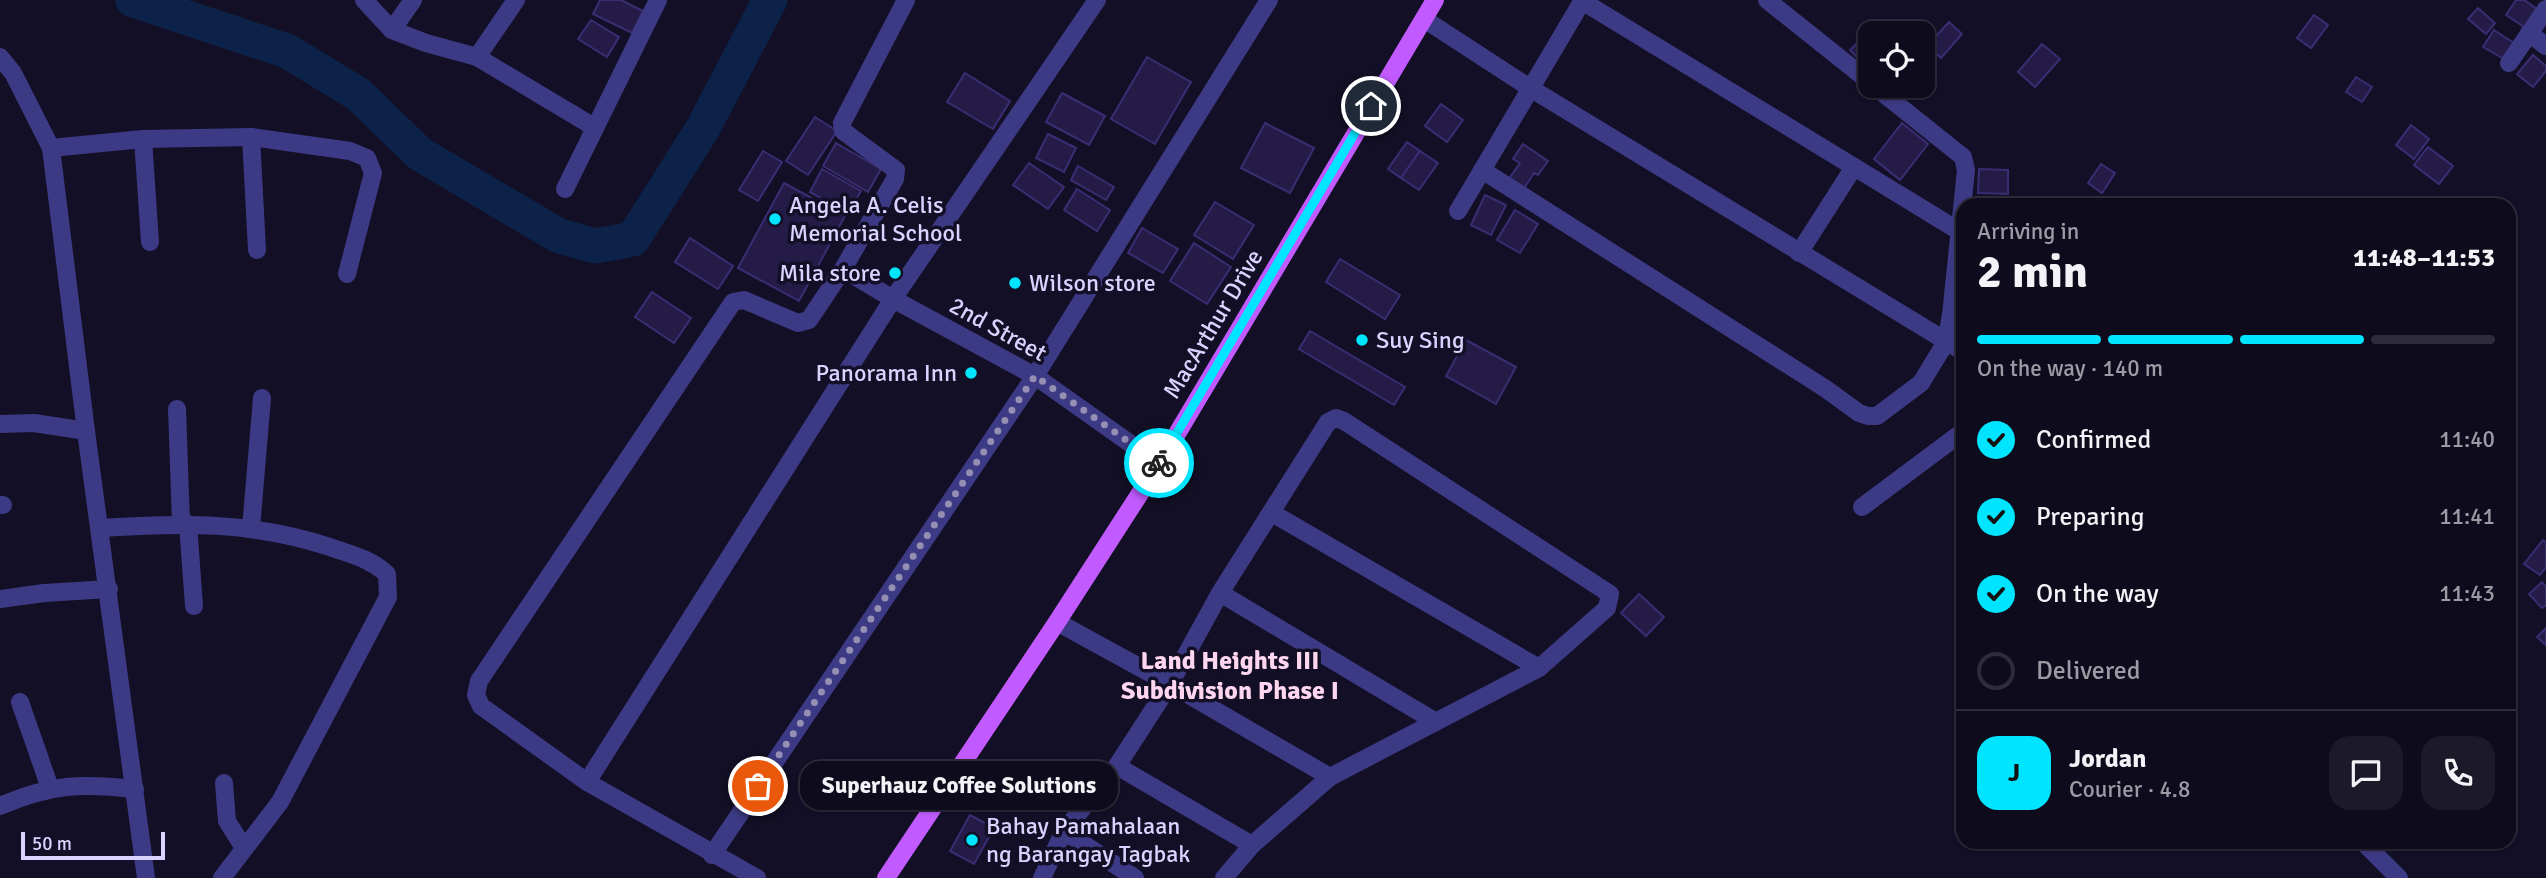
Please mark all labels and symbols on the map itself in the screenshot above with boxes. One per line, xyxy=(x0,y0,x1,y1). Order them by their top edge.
pin xyxy=(1341,76,1401,136)
place label: Angela A. Celis Memorial School xyxy=(789,190,962,248)
marker: Angela A. Celis Memorial School xyxy=(767,211,783,227)
street label: MacArthur Drive xyxy=(1157,244,1269,404)
place label: Mila store xyxy=(779,258,881,288)
marker: Mila store xyxy=(887,265,903,281)
place label: Wilson store xyxy=(1029,268,1156,298)
marker: Wilson store xyxy=(1007,275,1023,291)
street label: 2nd Street xyxy=(944,290,1052,368)
place label: Suy Sing xyxy=(1376,325,1465,355)
marker: Suy Sing xyxy=(1354,332,1370,348)
place label: Panorama Inn xyxy=(816,358,957,388)
marker: Panorama Inn xyxy=(963,365,979,381)
courier xyxy=(1124,428,1194,498)
district label: Land Heights III Subdivision Phase I xyxy=(1121,645,1339,707)
pin xyxy=(728,756,788,816)
callout: Superhauz Coffee Solutions xyxy=(800,762,1118,810)
place label: Bahay Pamahalaan ng Barangay Tagbak xyxy=(986,811,1190,869)
scale bar xyxy=(21,829,164,861)
marker: Bahay Pamahalaan ng Barangay Tagbak xyxy=(964,832,980,848)

